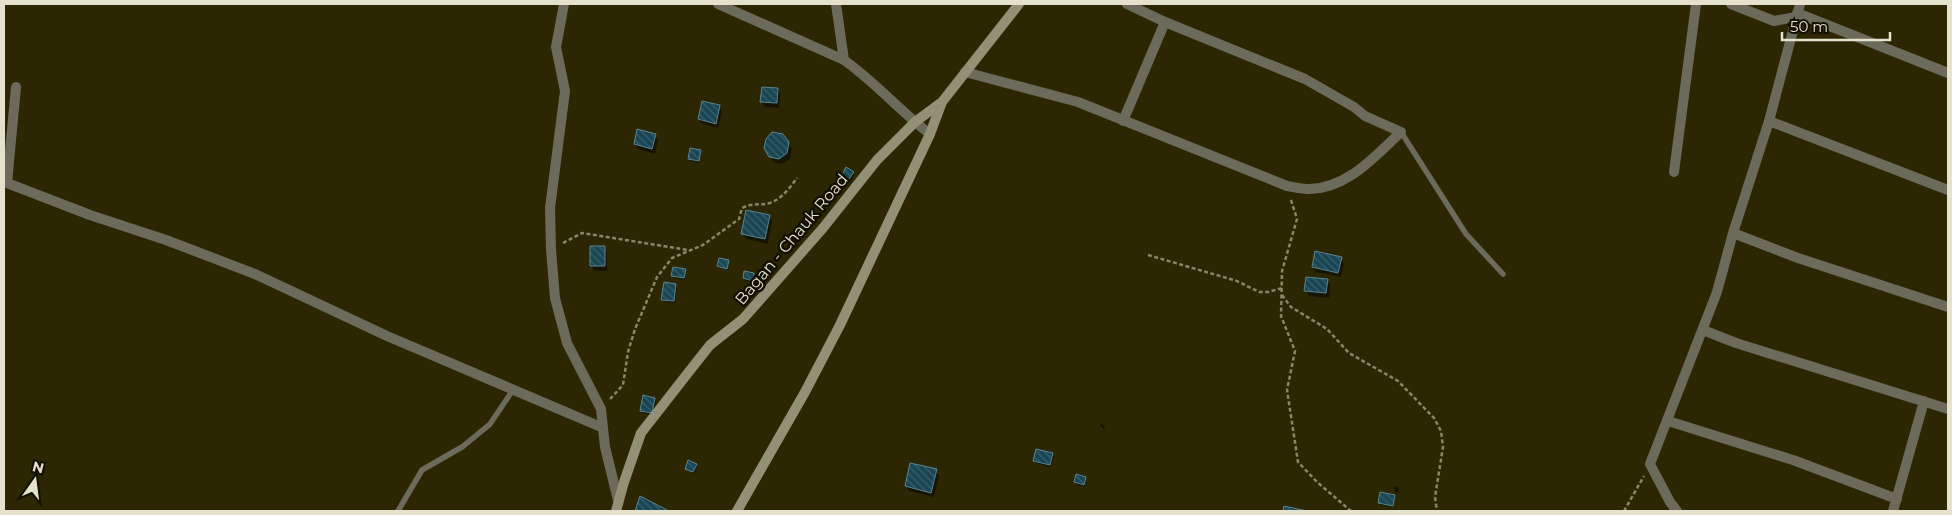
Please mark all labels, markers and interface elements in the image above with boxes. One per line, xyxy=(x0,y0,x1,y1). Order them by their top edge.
scale bar xyxy=(1782,10,1890,42)
text: 50 m xyxy=(1790,17,1828,36)
street label: Bagan - Chauk Road xyxy=(731,170,852,309)
north arrow xyxy=(10,455,60,505)
text: N xyxy=(30,457,46,477)

